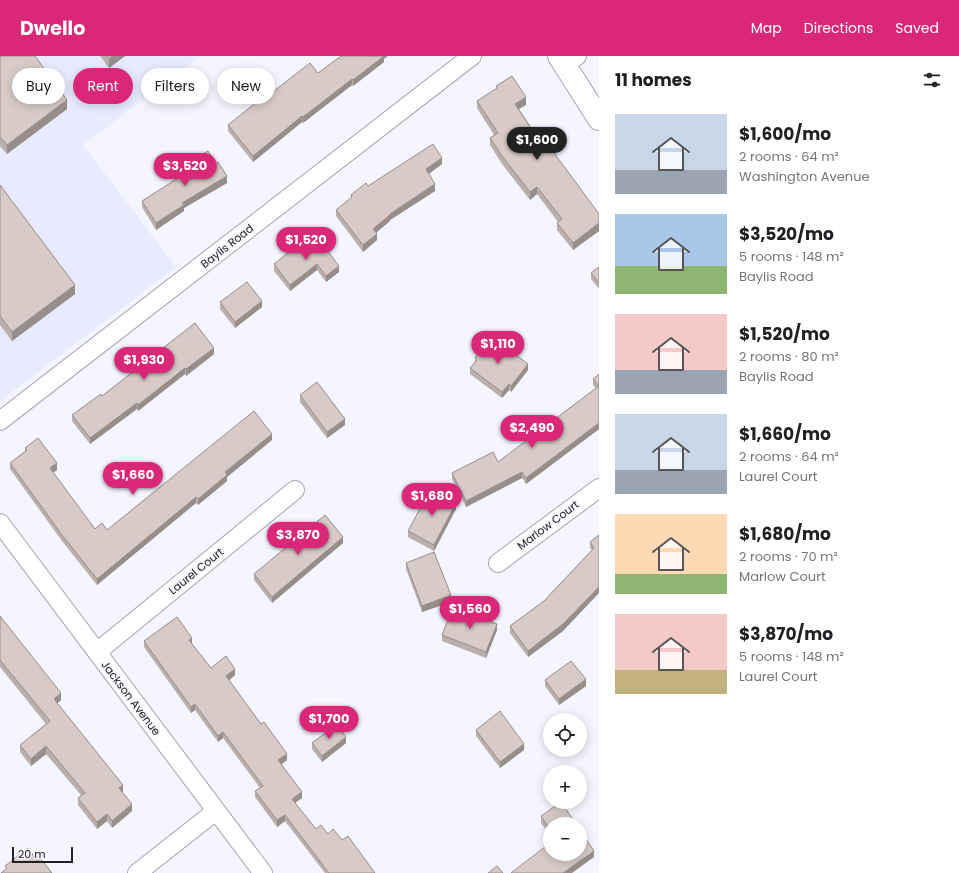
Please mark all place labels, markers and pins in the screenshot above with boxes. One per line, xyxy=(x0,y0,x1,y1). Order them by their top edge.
pin: $1,600 xyxy=(504,127,570,161)
pin: $3,520 xyxy=(152,153,218,187)
pin: $1,520 xyxy=(273,227,339,261)
pin: $1,110 xyxy=(465,331,531,365)
pin: $1,930 xyxy=(111,347,177,381)
pin: $2,490 xyxy=(499,415,565,449)
pin: $1,660 xyxy=(100,462,166,496)
pin: $1,680 xyxy=(399,483,465,517)
pin: $3,870 xyxy=(265,522,331,556)
pin: $1,560 xyxy=(437,596,503,630)
pin: $1,700 xyxy=(296,706,362,740)

